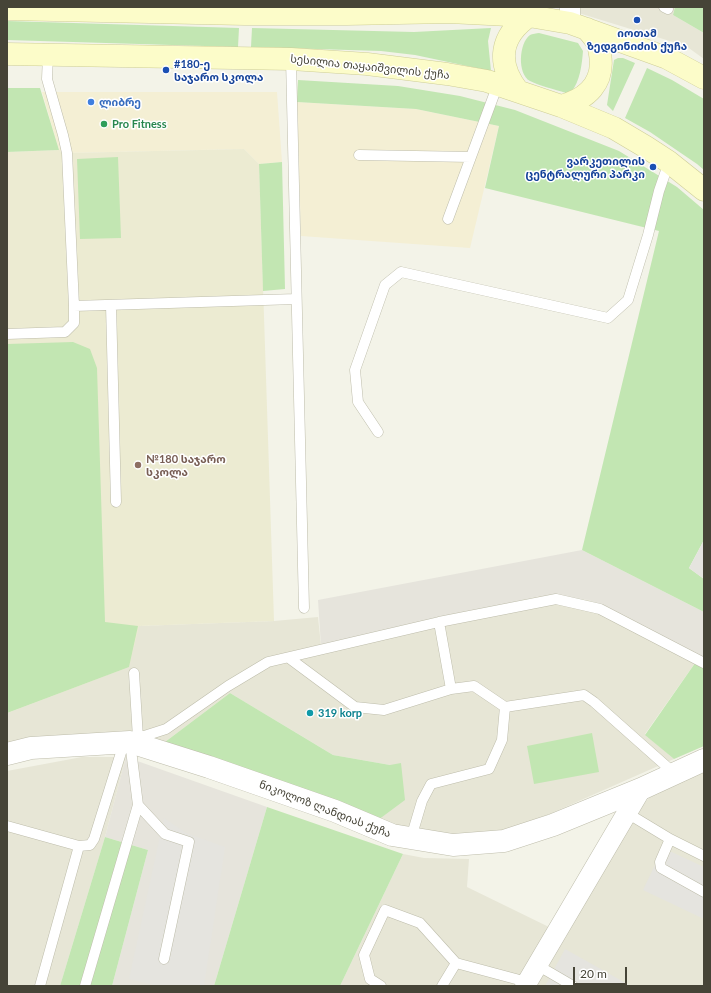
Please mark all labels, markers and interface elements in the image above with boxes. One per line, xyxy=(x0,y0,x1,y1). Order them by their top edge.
marker: იოთამ ზედგინიძის ქუჩა xyxy=(632,15,642,25)
place label: იოთამ ზედგინიძის ქუჩა xyxy=(587,26,687,52)
street label: სესილია თაყაიშვილის ქუჩა xyxy=(290,52,450,82)
place label: #180-ე საჯარო სკოლა xyxy=(174,57,263,83)
marker: #180-ე საჯარო სკოლა xyxy=(161,65,171,75)
place label: ლიბრე xyxy=(99,95,141,109)
marker: ლიბრე xyxy=(86,97,96,107)
place label: Pro Fitness xyxy=(112,117,167,131)
marker: Pro Fitness xyxy=(99,119,109,129)
place label: ვარკეთილის ცენტრალური პარკი xyxy=(525,154,645,180)
marker: ვარკეთილის ცენტრალური პარკი xyxy=(648,162,658,172)
place label: №180 საჯარო სკოლა xyxy=(146,452,226,478)
marker: №180 საჯარო სკოლა xyxy=(133,460,143,470)
place label: 319 korp xyxy=(318,706,362,720)
marker: 319 korp xyxy=(305,708,315,718)
street label: ნიკოლოზ ლანდიას ქუჩა xyxy=(257,778,393,840)
scale bar xyxy=(575,959,629,985)
text: 20 m xyxy=(580,966,607,981)

